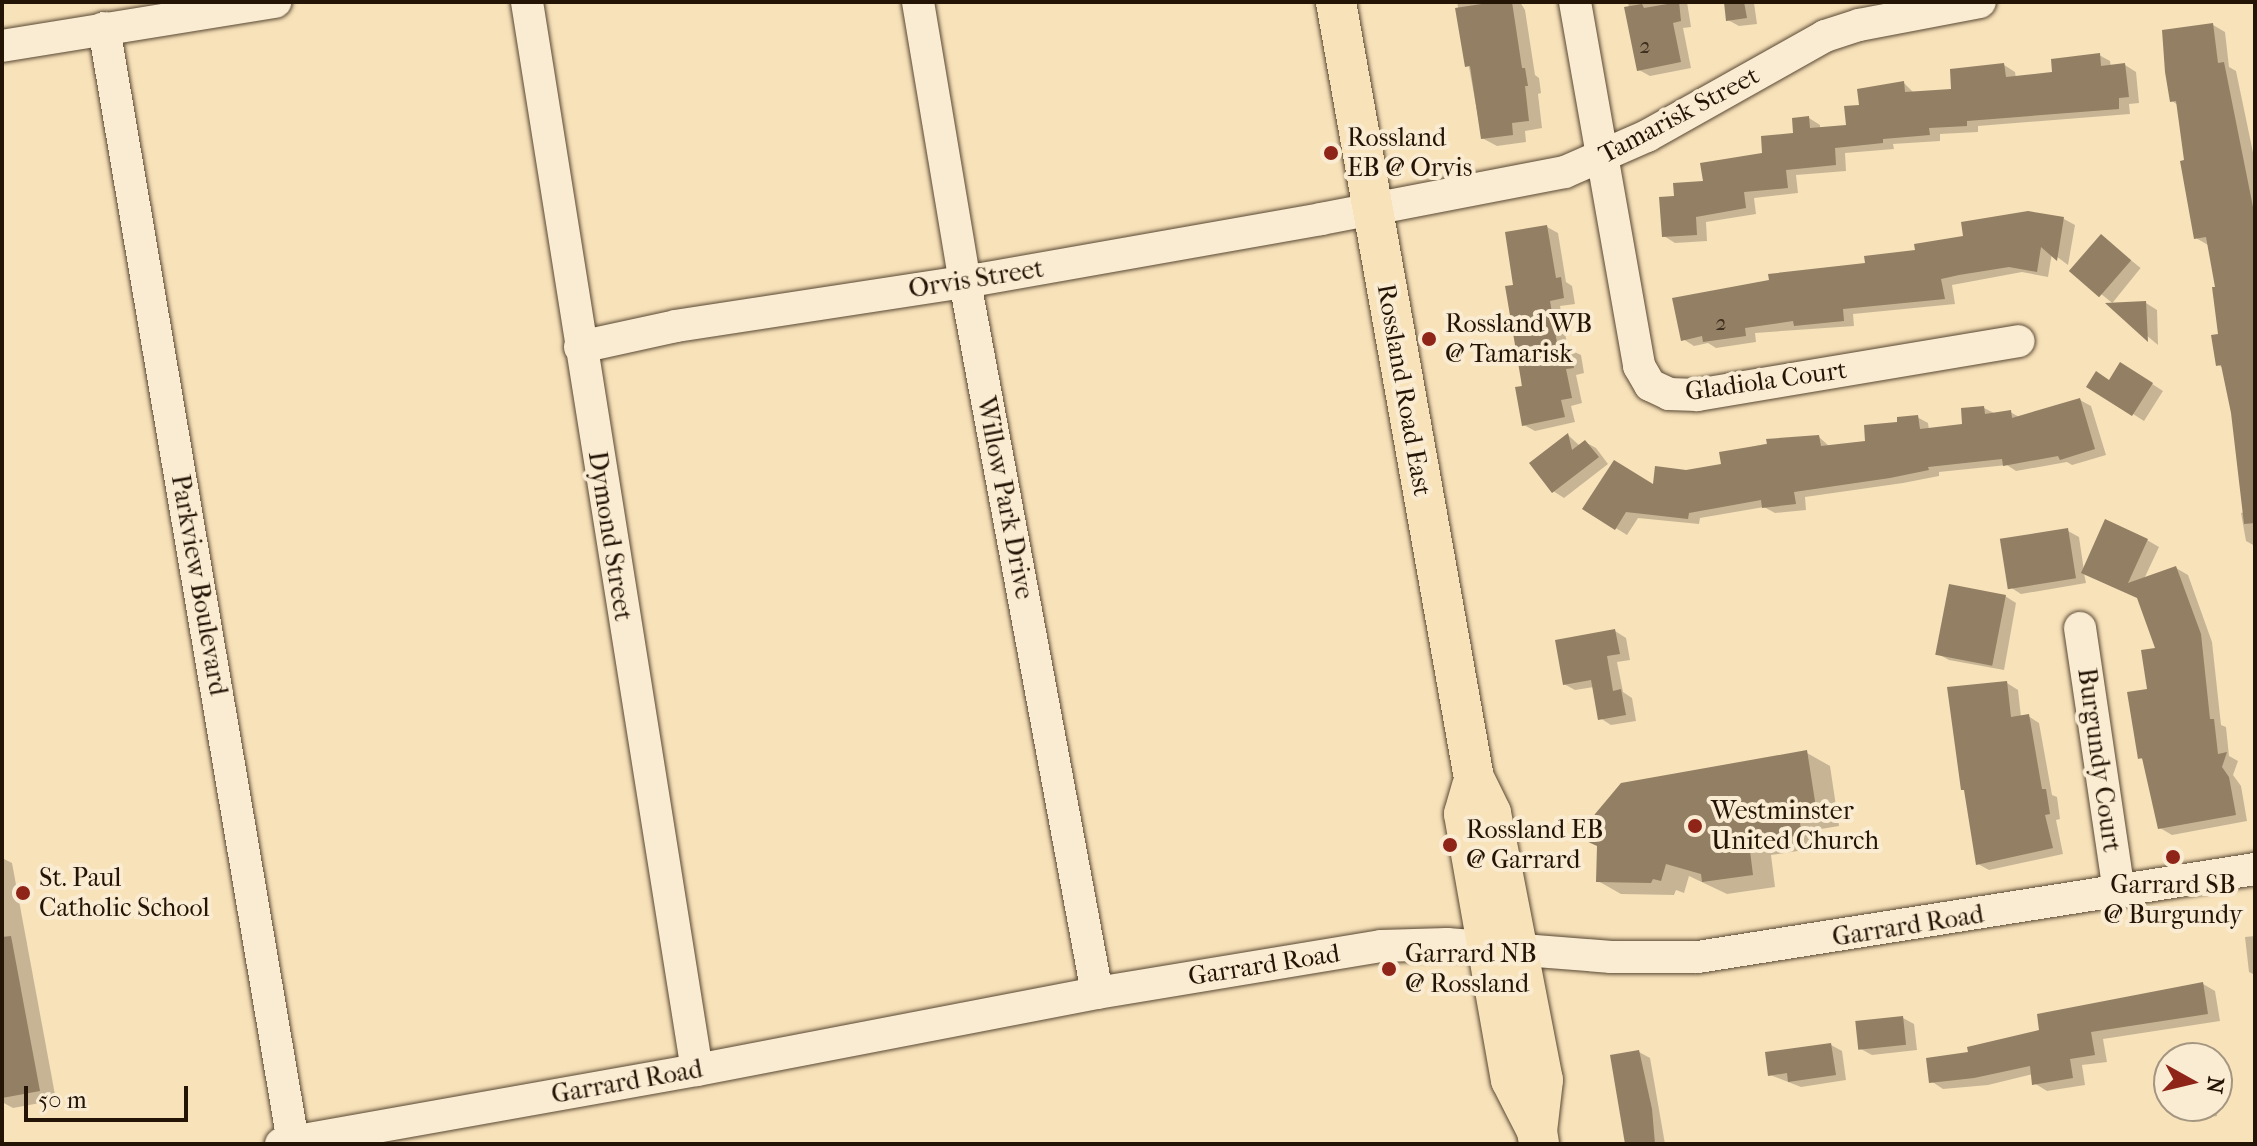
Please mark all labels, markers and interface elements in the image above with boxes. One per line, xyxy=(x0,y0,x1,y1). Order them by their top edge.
house number: 2 xyxy=(1639,34,1651,60)
street label: Tamarisk Street xyxy=(1594,60,1764,170)
place label: Rossland EB @ Orvis xyxy=(1347,122,1472,184)
marker: Rossland EB @ Orvis xyxy=(1322,144,1340,162)
street label: Orvis Street xyxy=(906,253,1046,305)
street label: Rossland Road East xyxy=(1370,281,1438,499)
place label: Rossland WB @ Tamarisk xyxy=(1445,308,1592,370)
house number: 2 xyxy=(1715,311,1727,337)
marker: Rossland WB @ Tamarisk xyxy=(1420,330,1438,348)
street label: Gladiola Court xyxy=(1683,354,1849,408)
street label: Willow Park Drive xyxy=(970,394,1040,602)
street label: Dymond Street xyxy=(581,449,639,623)
street label: Parkview Boulevard xyxy=(164,472,234,698)
street label: Burgundy Court xyxy=(2071,666,2127,854)
place label: Westminster United Church xyxy=(1711,795,1879,856)
place label: Rossland EB @ Garrard xyxy=(1466,814,1604,876)
marker: Westminster United Church xyxy=(1686,817,1704,835)
marker: Rossland EB @ Garrard xyxy=(1441,836,1459,854)
marker: Garrard SB @ Burgundy xyxy=(2164,848,2182,866)
place label: St. Paul Catholic School xyxy=(39,862,210,924)
place label: Garrard SB @ Burgundy xyxy=(2103,869,2243,930)
marker: St. Paul Catholic School xyxy=(14,884,32,902)
street label: Garrard Road xyxy=(1830,899,1986,953)
street label: Garrard Road xyxy=(1186,938,1342,992)
place label: Garrard NB @ Rossland xyxy=(1405,938,1537,1000)
marker: Garrard NB @ Rossland xyxy=(1380,960,1398,978)
north arrow xyxy=(2153,1042,2233,1122)
street label: Garrard Road xyxy=(549,1053,705,1111)
scale bar xyxy=(28,1070,192,1120)
text: N xyxy=(2201,1075,2229,1095)
text: 50 m xyxy=(38,1086,87,1114)

